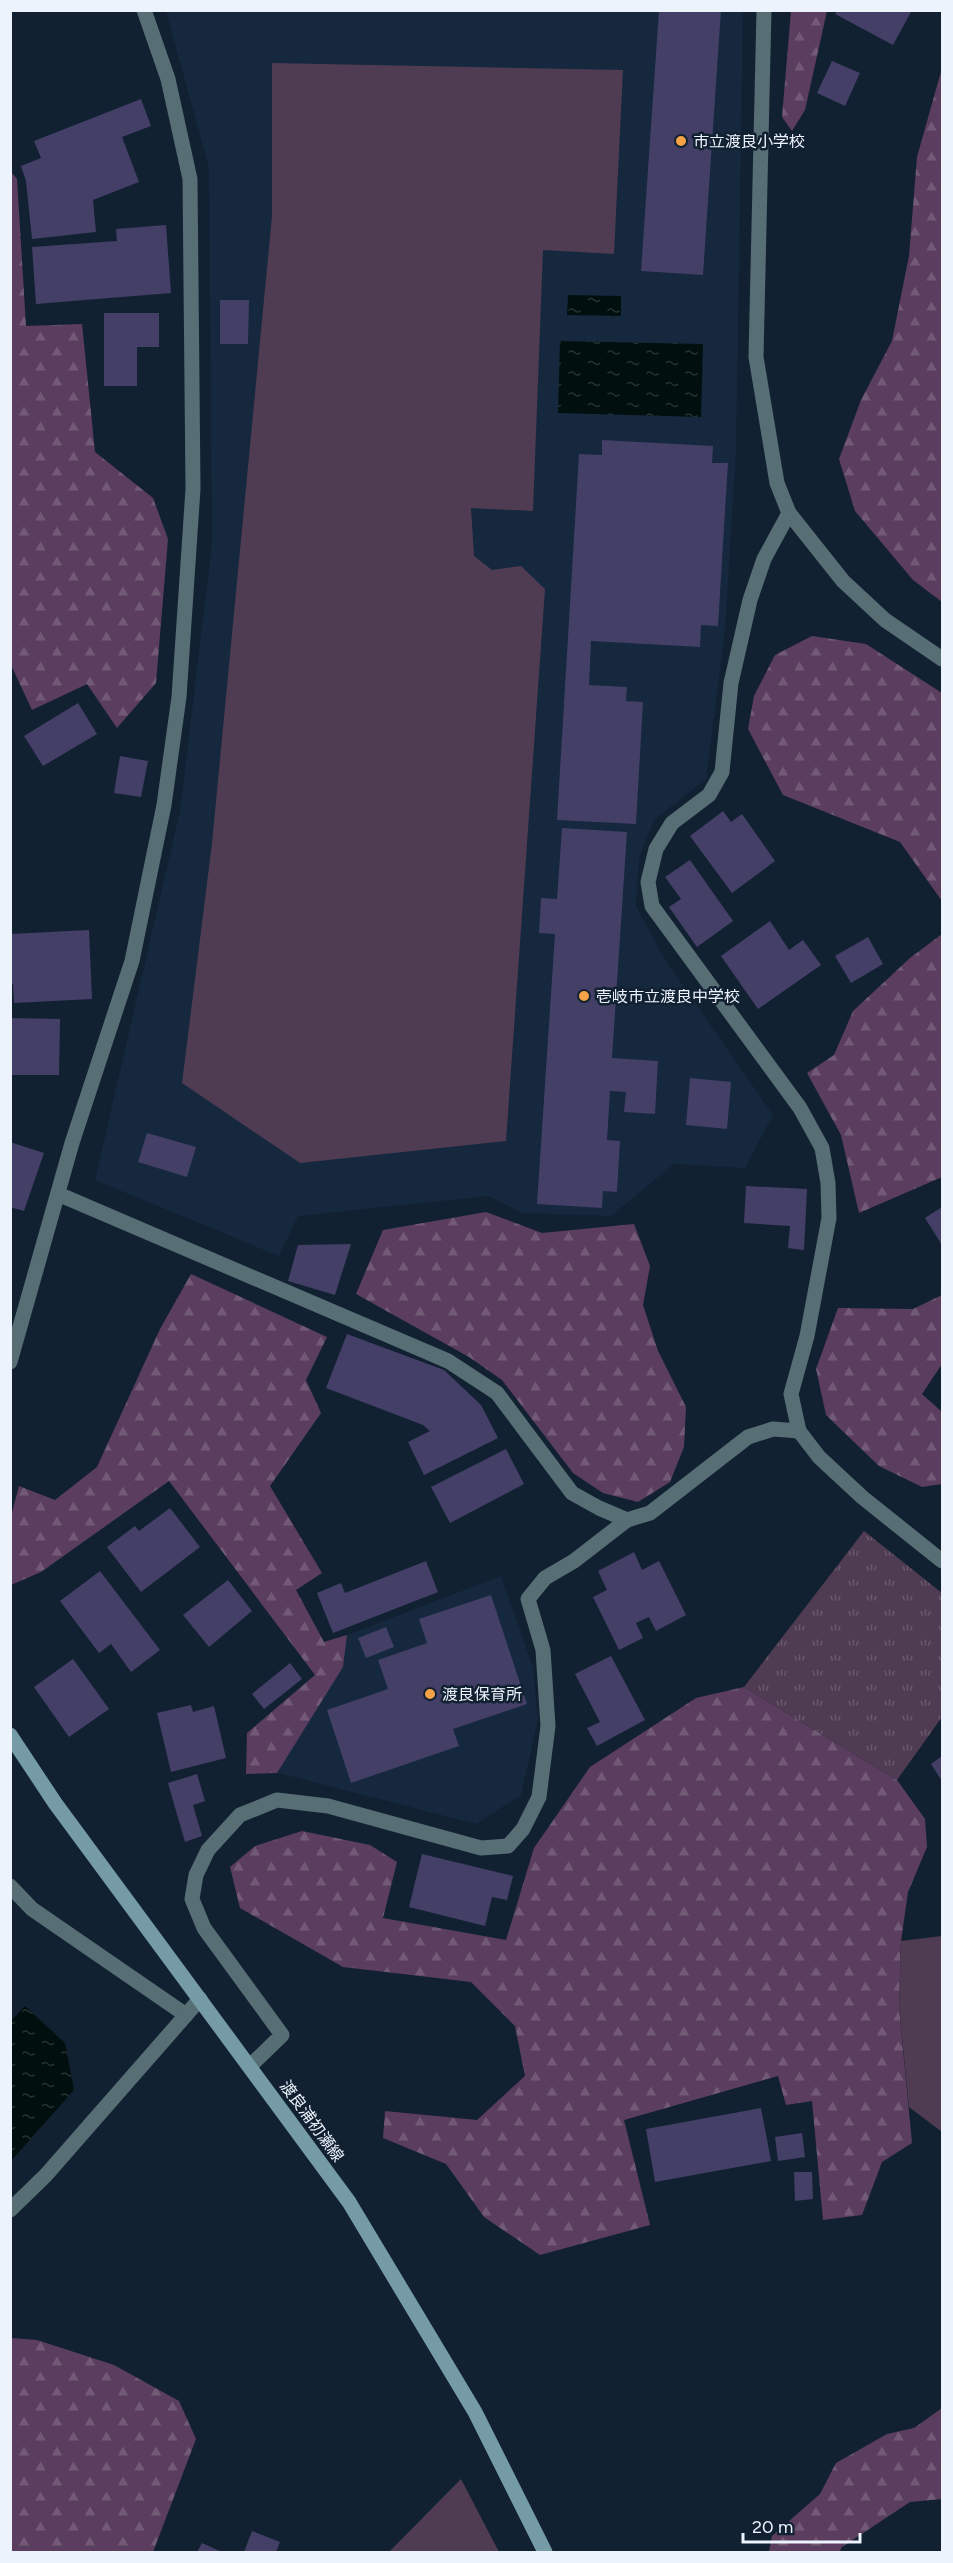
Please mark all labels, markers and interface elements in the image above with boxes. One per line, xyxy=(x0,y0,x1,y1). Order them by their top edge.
place label: 市立渡良小学校 xyxy=(693,132,805,151)
marker: 市立渡良小学校 xyxy=(674,134,688,148)
place label: 壱岐市立渡良中学校 xyxy=(596,987,740,1006)
marker: 壱岐市立渡良中学校 xyxy=(577,989,591,1003)
place label: 渡良保育所 xyxy=(442,1685,522,1704)
marker: 渡良保育所 xyxy=(423,1687,437,1701)
street label: 渡良浦初瀬線 xyxy=(276,2077,348,2165)
scale bar xyxy=(743,2506,860,2544)
text: 20 m xyxy=(752,2516,793,2538)

